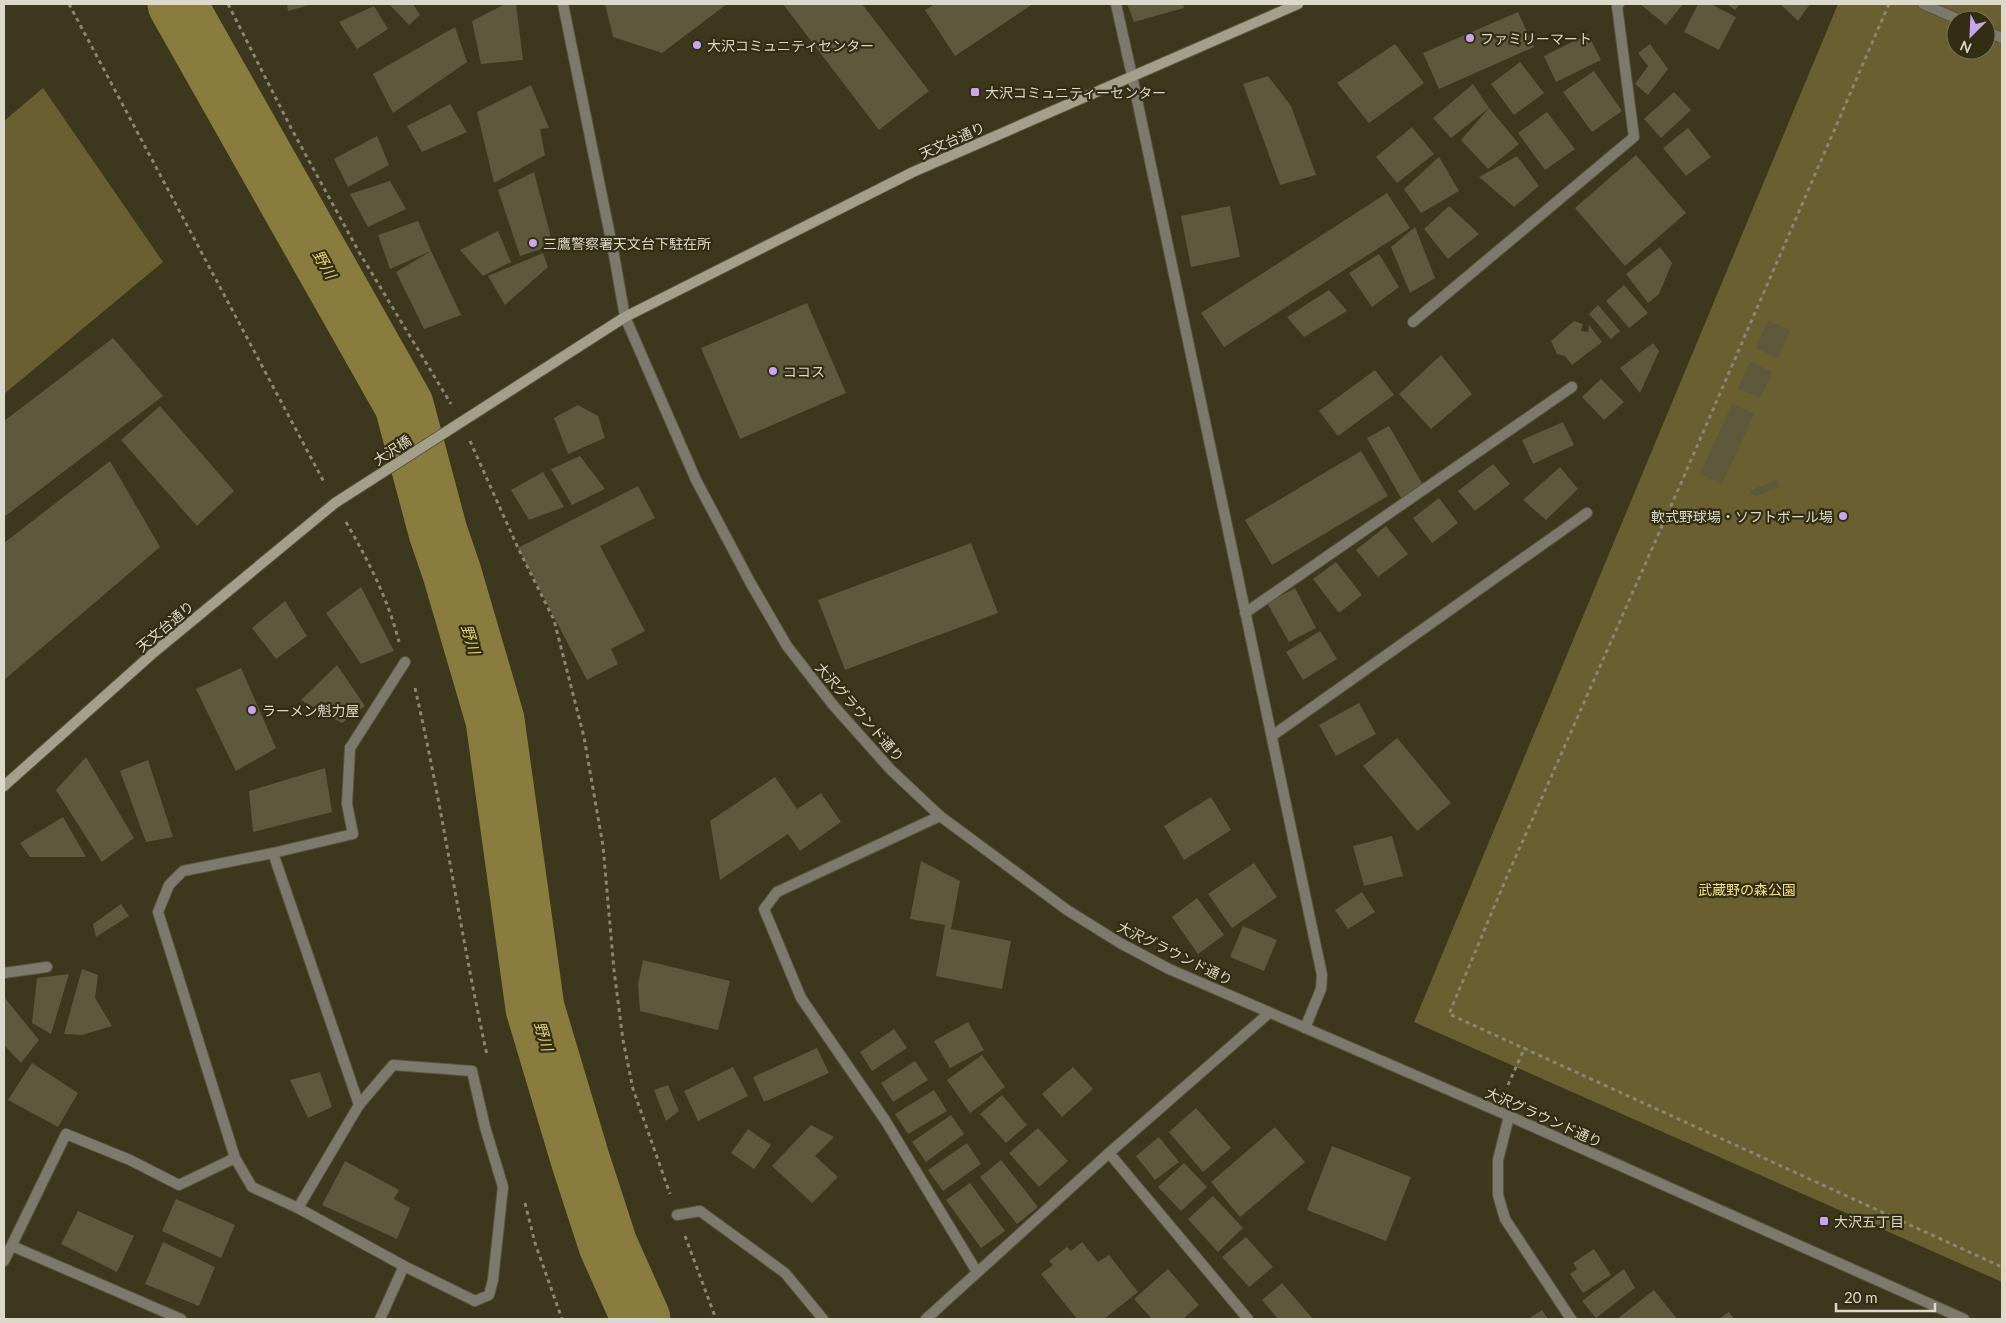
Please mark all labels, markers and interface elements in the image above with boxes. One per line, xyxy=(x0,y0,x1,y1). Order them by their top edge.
north arrow xyxy=(1946,10,1996,60)
place label: ファミリーマート xyxy=(1480,30,1592,47)
marker: ファミリーマート xyxy=(1464,32,1476,44)
place label: 大沢コミュニティセンター xyxy=(707,37,874,54)
text: N xyxy=(1957,37,1974,57)
marker: 大沢コミュニティセンター xyxy=(691,39,703,51)
place label: 大沢コミュニティーセンター xyxy=(985,84,1166,101)
marker: 大沢コミュニティーセンター xyxy=(969,86,981,98)
street label: 天文台通り xyxy=(917,118,987,162)
place label: 三鷹警察署天文台下駐在所 xyxy=(543,235,711,252)
marker: 三鷹警察署天文台下駐在所 xyxy=(527,237,539,249)
water label: 野川 xyxy=(310,247,341,283)
place label: ココス xyxy=(783,363,825,380)
marker: ココス xyxy=(767,365,779,377)
street label: 大沢橋 xyxy=(370,431,414,469)
place label: 軟式野球場・ソフトボール場 xyxy=(1651,508,1833,525)
marker: 軟式野球場・ソフトボール場 xyxy=(1837,510,1849,522)
street label: 天文台通り xyxy=(133,597,197,655)
water label: 野川 xyxy=(458,622,485,658)
street label: 大沢グラウンド通り xyxy=(812,659,908,765)
place label: ラーメン魁力屋 xyxy=(262,702,359,719)
marker: ラーメン魁力屋 xyxy=(246,704,258,716)
park label: 武蔵野の森公園 xyxy=(1698,881,1796,898)
street label: 大沢グラウンド通り xyxy=(1115,918,1235,988)
water label: 野川 xyxy=(531,1019,558,1055)
street label: 大沢グラウンド通り xyxy=(1483,1084,1605,1150)
place label: 大沢五丁目 xyxy=(1834,1213,1904,1230)
marker: 大沢五丁目 xyxy=(1818,1215,1830,1227)
scale bar xyxy=(1836,1280,1935,1312)
text: 20 m xyxy=(1844,1288,1878,1306)

